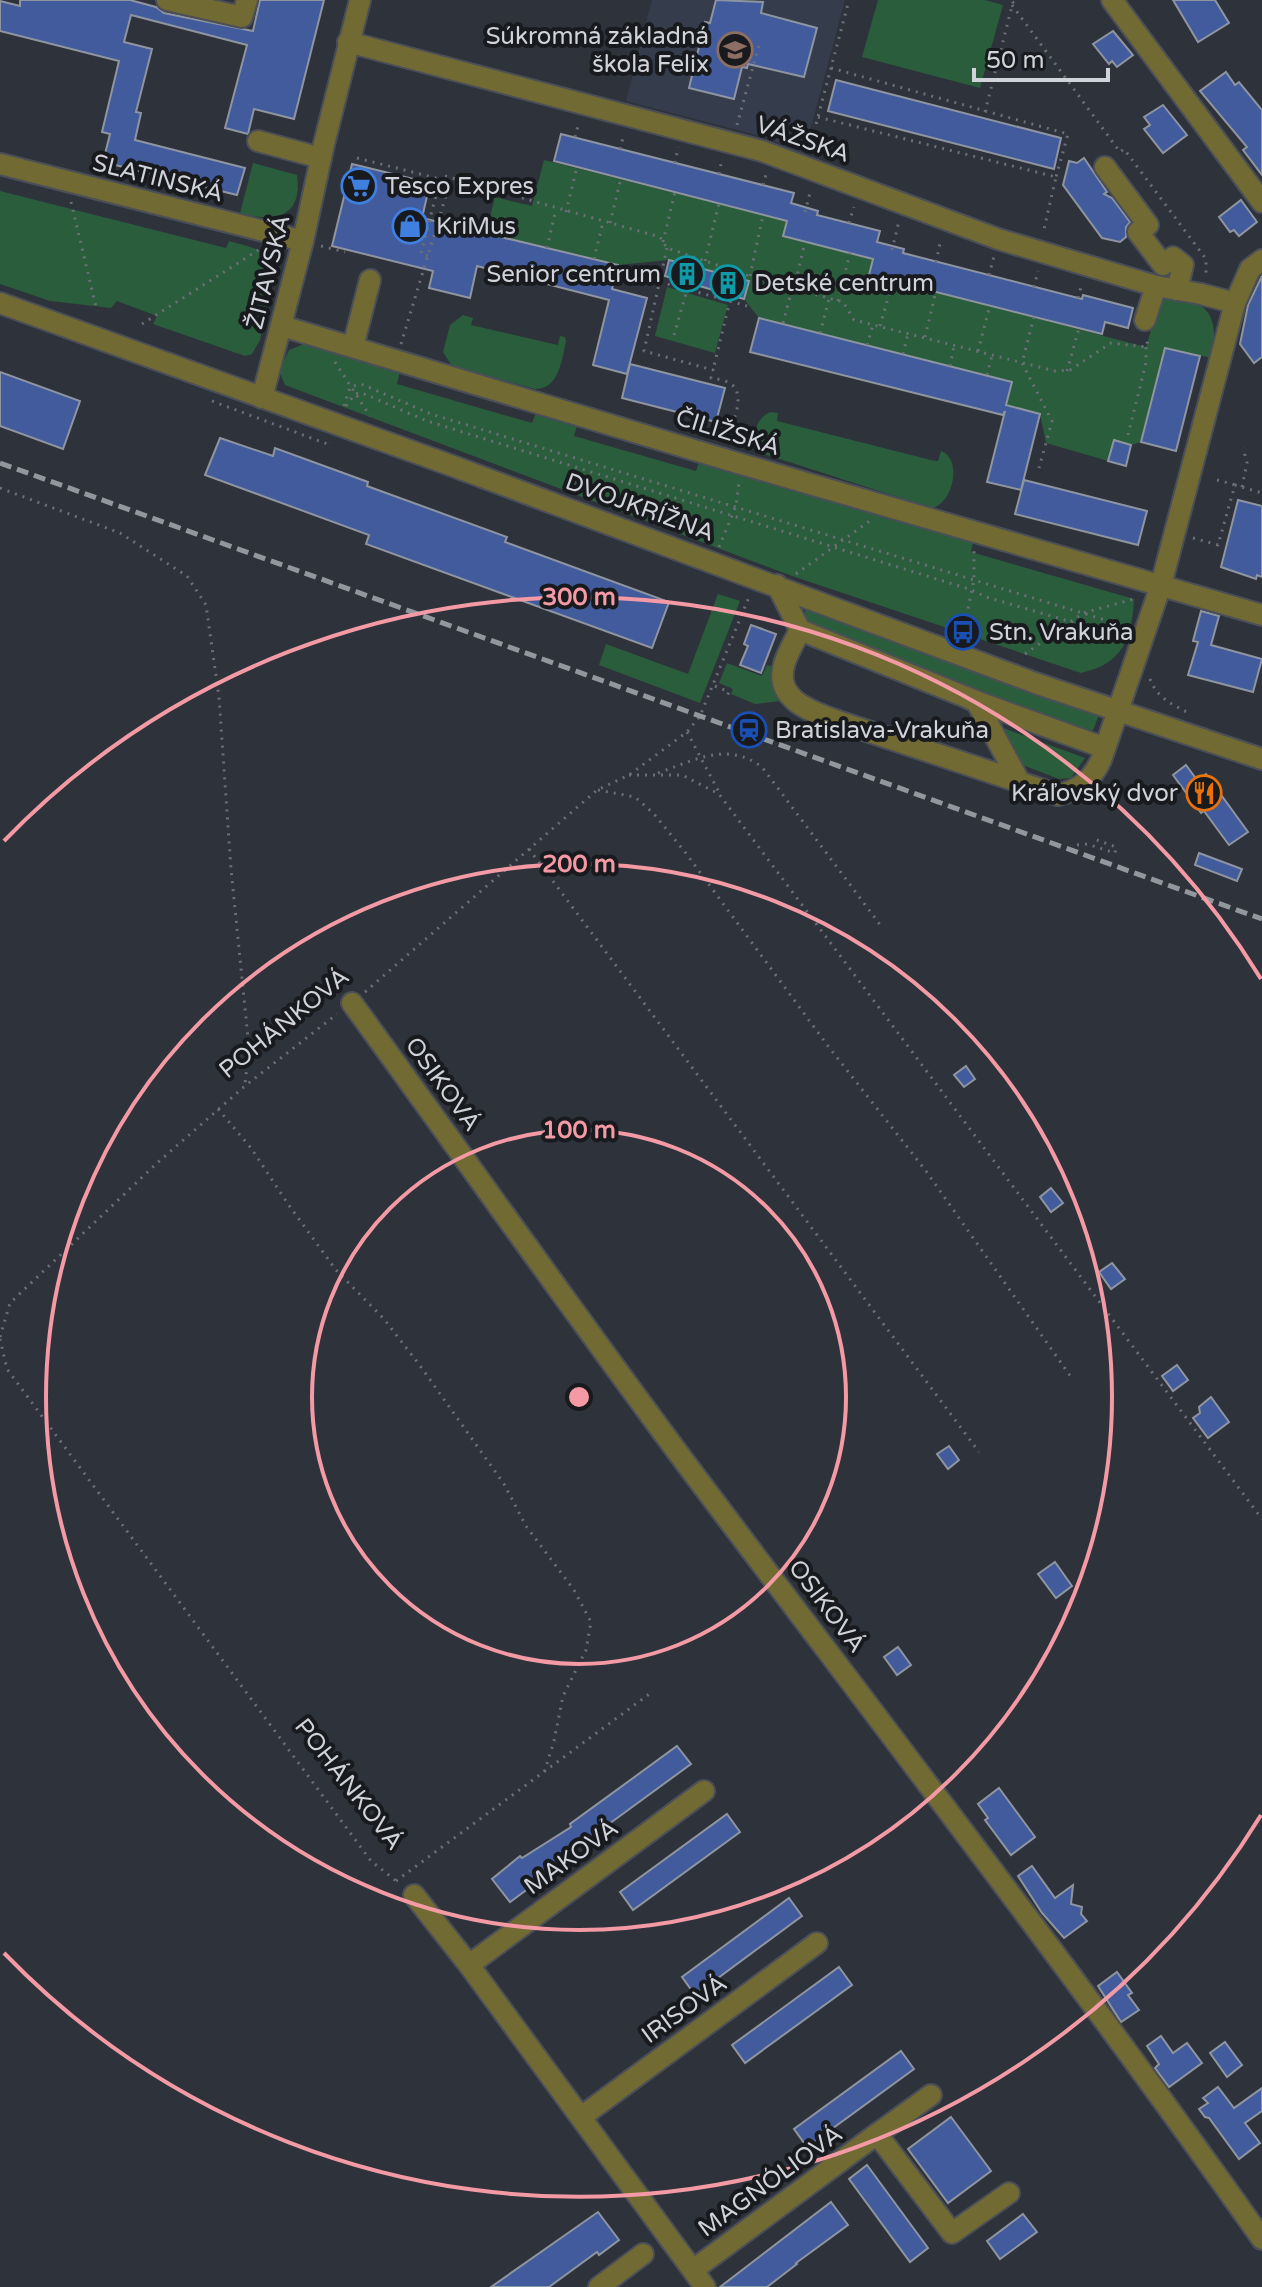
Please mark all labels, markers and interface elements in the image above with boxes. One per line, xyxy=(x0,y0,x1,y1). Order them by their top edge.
place label: Súkromná základná škola Felix xyxy=(486,22,709,79)
school or university icon: Súkromná základná škola Felix xyxy=(716,31,754,69)
scale bar xyxy=(974,32,1108,82)
text: 50 m xyxy=(986,46,1044,75)
street label: VÁŽSKA xyxy=(752,109,854,169)
street label: SLATINSKÁ xyxy=(90,147,226,209)
supermarket icon: Tesco Expres xyxy=(340,167,378,205)
place label: Tesco Expres xyxy=(385,172,534,201)
shop icon: KriMus xyxy=(391,207,429,245)
street label: ŽITAVSKÁ xyxy=(239,212,297,332)
place label: KriMus xyxy=(436,212,516,241)
building icon: Senior centrum xyxy=(668,255,706,293)
place label: Senior centrum xyxy=(486,260,661,289)
building icon: Detské centrum xyxy=(709,264,747,302)
place label: Detské centrum xyxy=(754,269,934,298)
street label: ČILIŽSKÁ xyxy=(672,402,784,462)
street label: DVOJKRÍŽNA xyxy=(561,466,719,548)
text: 300 m xyxy=(542,583,616,612)
bus stop icon: Stn. Vrakuňa xyxy=(944,613,982,651)
place label: Stn. Vrakuňa xyxy=(989,618,1134,647)
station icon: Bratislava-Vrakuňa xyxy=(730,711,768,749)
place label: Bratislava-Vrakuňa xyxy=(775,716,989,745)
restaurant icon: Kráľovský dvor xyxy=(1185,774,1223,812)
place label: Kráľovský dvor xyxy=(1011,779,1179,808)
text: 200 m xyxy=(542,850,616,879)
street label: POHÁNKOVÁ xyxy=(213,961,355,1085)
street label: OSIKOVÁ xyxy=(399,1031,487,1137)
text: 100 m xyxy=(542,1116,616,1145)
centre of rings xyxy=(565,1383,593,1411)
street label: OSIKOVÁ xyxy=(782,1553,872,1659)
street label: POHÁNKOVÁ xyxy=(288,1712,410,1856)
street label: MAKOVÁ xyxy=(518,1813,624,1901)
street label: IRISOVÁ xyxy=(635,1968,733,2050)
street label: MAGNÓLIOVÁ xyxy=(692,2119,848,2243)

